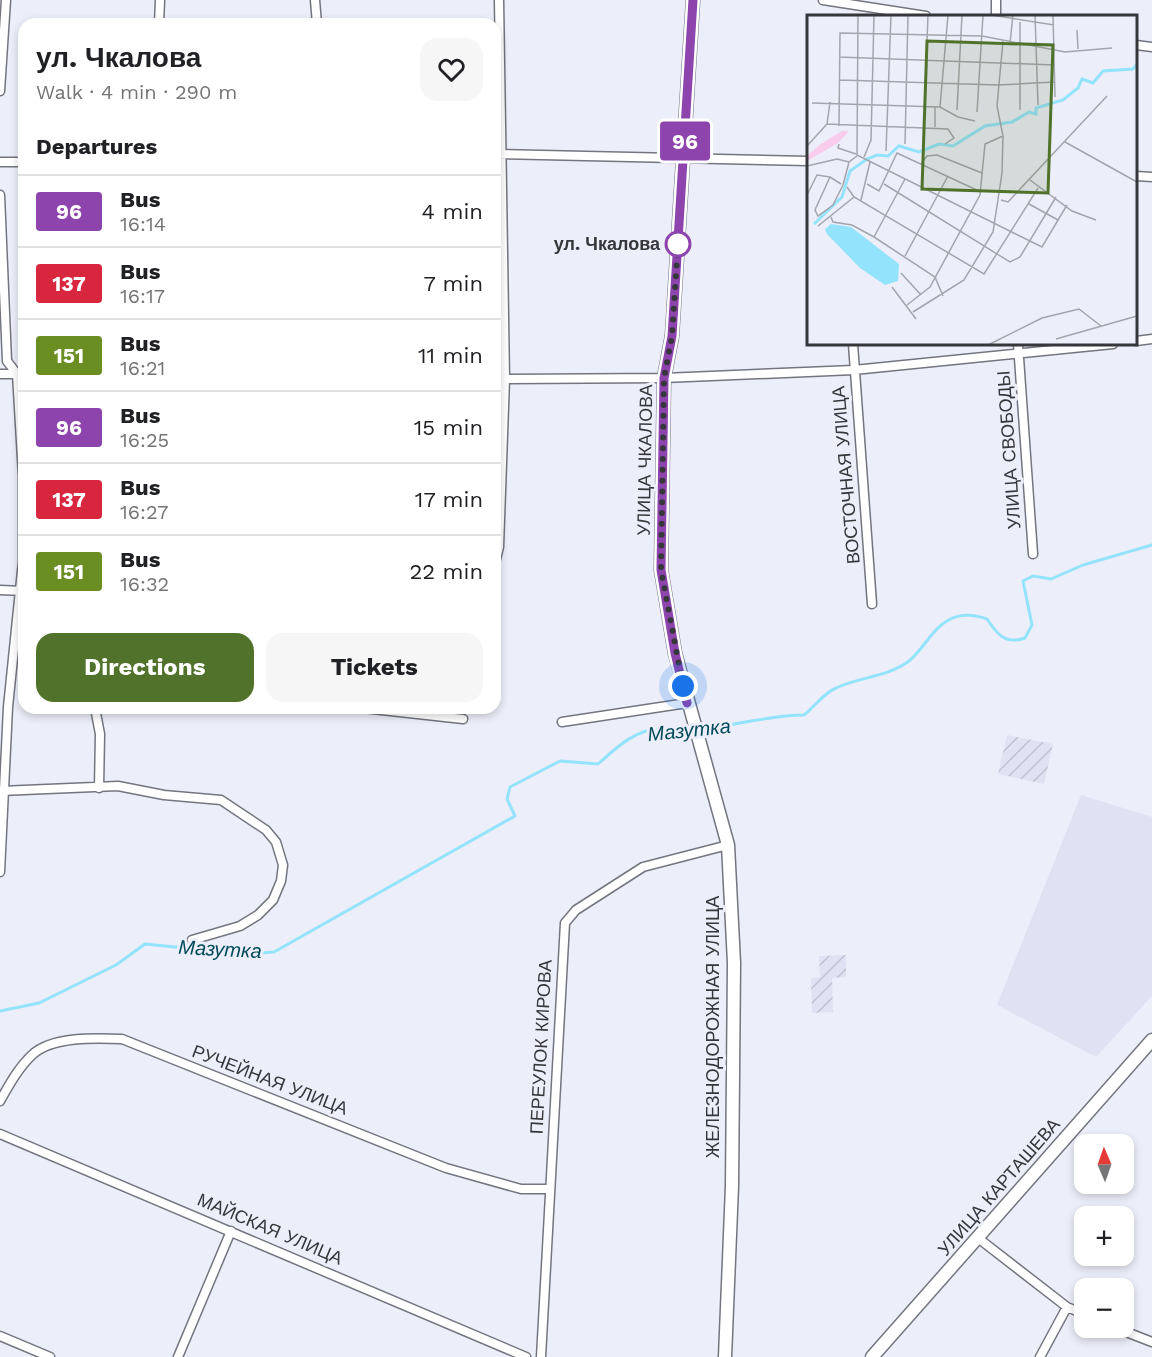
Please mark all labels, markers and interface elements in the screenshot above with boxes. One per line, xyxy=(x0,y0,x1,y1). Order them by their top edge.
inset map xyxy=(807,15,1137,345)
button: heart xyxy=(420,38,483,101)
text: ул. Чкалова xyxy=(36,41,201,74)
text: Walk · 4 min · 290 m xyxy=(36,80,237,104)
line badge: 96 xyxy=(658,122,712,160)
text: 96 xyxy=(672,129,698,154)
text: Departures xyxy=(36,134,157,159)
text: Bus xyxy=(120,187,160,212)
text: 96 xyxy=(56,199,82,224)
text: 4 min xyxy=(422,199,483,224)
text: 16:14 xyxy=(120,212,166,236)
marker: ул. Чкалова xyxy=(665,231,691,257)
place label: ул. Чкалова xyxy=(554,233,661,254)
text: Bus xyxy=(120,259,160,284)
text: 137 xyxy=(52,271,86,296)
text: 7 min xyxy=(423,271,483,296)
text: 16:17 xyxy=(120,284,165,308)
text: Bus xyxy=(120,331,160,356)
text: 151 xyxy=(54,343,84,368)
text: 11 min xyxy=(418,343,483,368)
text: 16:21 xyxy=(120,356,165,380)
street label: УЛИЦА СВОБОДЫ xyxy=(992,370,1025,530)
street label: УЛИЦА ЧКАЛОВА xyxy=(633,384,656,536)
street label: ВОСТОЧНАЯ УЛИЦА xyxy=(827,385,864,565)
text: Bus xyxy=(120,403,160,428)
text: 96 xyxy=(56,415,82,440)
text: 15 min xyxy=(414,415,483,440)
text: 16:25 xyxy=(120,428,169,452)
text: Bus xyxy=(120,475,160,500)
text: 137 xyxy=(52,487,86,512)
text: 17 min xyxy=(415,487,483,512)
text: 16:27 xyxy=(120,500,168,524)
text: Bus xyxy=(120,547,160,572)
text: 151 xyxy=(54,559,84,584)
text: 22 min xyxy=(409,559,483,584)
text: 16:32 xyxy=(120,572,169,596)
button: Directions xyxy=(36,633,254,702)
button: Tickets xyxy=(266,633,483,702)
your location xyxy=(668,671,698,701)
water label: Мазутка xyxy=(646,714,732,746)
street label: ЖЕЛЕЗНОДОРОЖНАЯ УЛИЦА xyxy=(702,896,723,1158)
water label: Мазутка xyxy=(178,935,262,963)
street label: ПЕРЕУЛОК КИРОВА xyxy=(525,959,556,1135)
street label: РУЧЕЙНАЯ УЛИЦА xyxy=(189,1040,351,1119)
street label: УЛИЦА КАРТАШЕВА xyxy=(933,1114,1064,1260)
north arrow xyxy=(1074,1134,1134,1194)
map controls xyxy=(1074,1134,1134,1338)
street label: МАЙСКАЯ УЛИЦА xyxy=(195,1188,346,1269)
button: + xyxy=(1074,1206,1134,1266)
button: − xyxy=(1074,1278,1134,1338)

